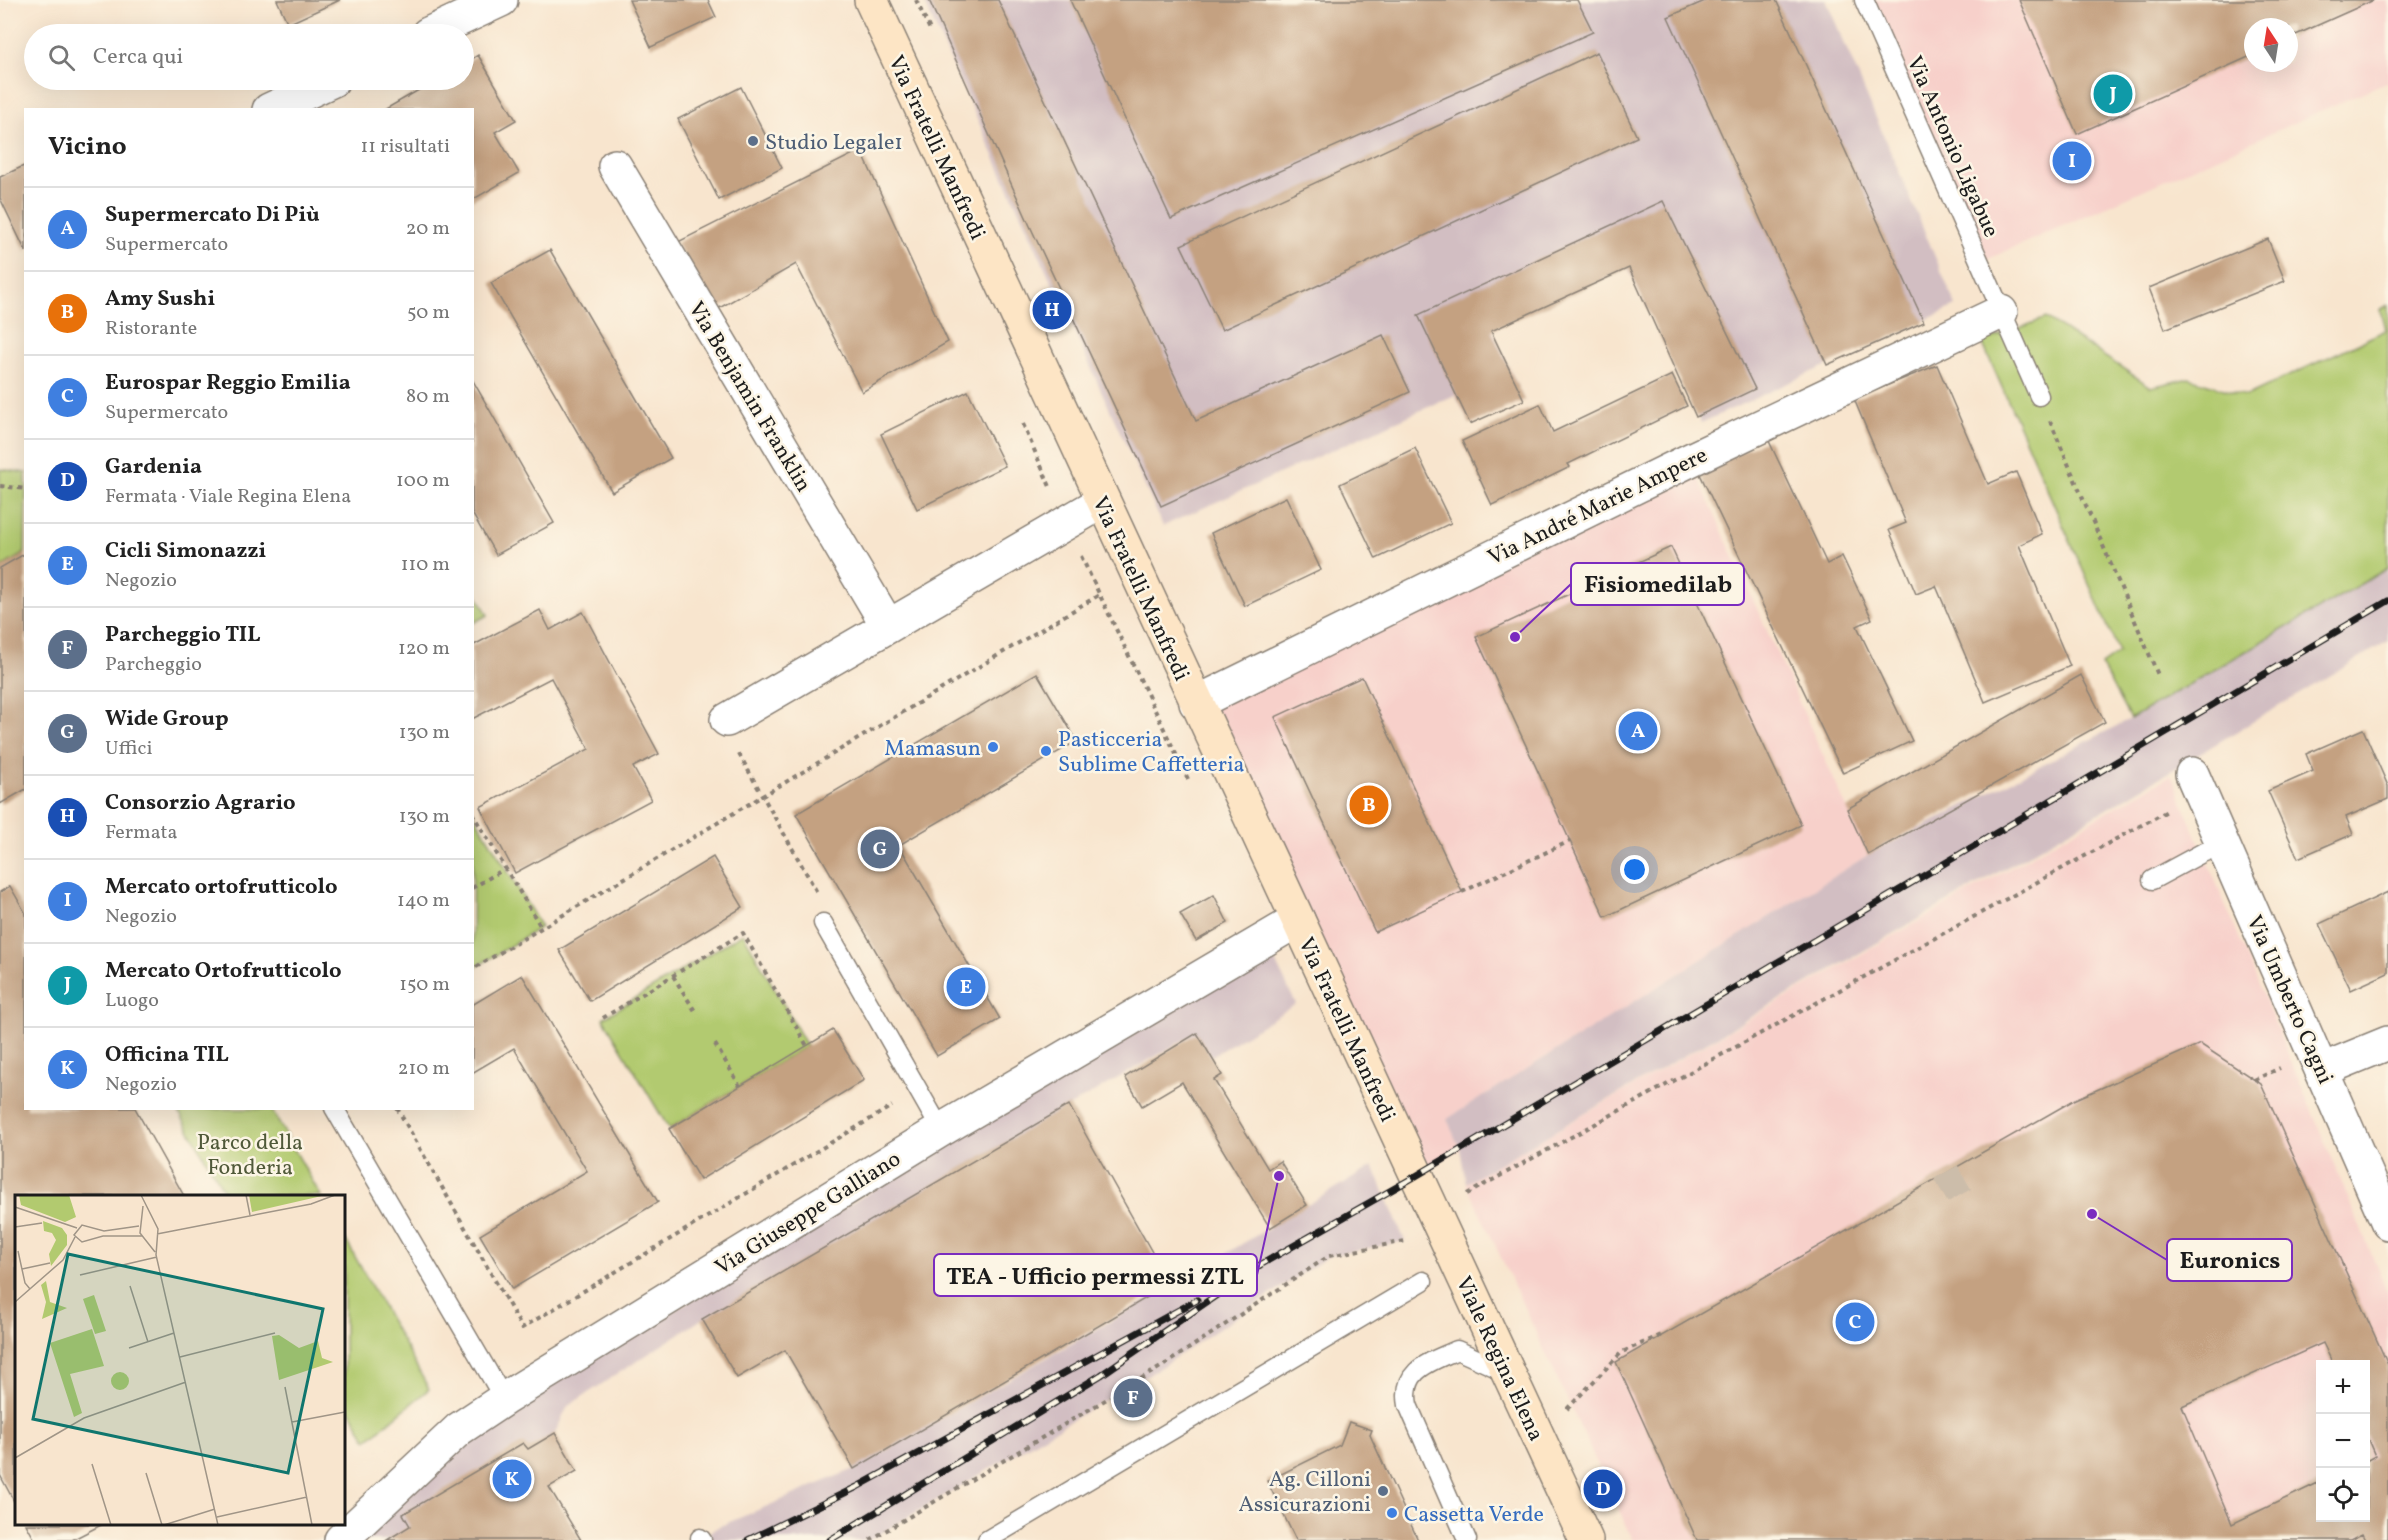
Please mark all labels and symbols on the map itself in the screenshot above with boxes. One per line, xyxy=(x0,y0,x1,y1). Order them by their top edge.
north arrow xyxy=(2244,18,2298,72)
street label: Via Fratelli Manfredi xyxy=(879,51,992,245)
street label: Via Antonio Ligabue xyxy=(1898,51,2006,243)
pin: J xyxy=(2094,72,2132,116)
place label: Studio Legale1 xyxy=(765,128,903,159)
marker: Studio Legale1 xyxy=(746,134,760,148)
pin: I xyxy=(2052,138,2092,184)
pin: H xyxy=(1032,288,1072,332)
street label: Via Benjamin Franklin xyxy=(680,296,818,498)
street label: Via André Marie Ampere xyxy=(1483,441,1713,574)
street label: Via Fratelli Manfredi xyxy=(1083,492,1196,686)
callout: Fisiomedilab xyxy=(1571,563,1744,605)
text: Fisiomedilab xyxy=(1584,569,1732,603)
pin: A xyxy=(1618,708,1658,754)
place label: Pasticceria Sublime Caffetteria xyxy=(1058,725,1245,781)
place label: Mamasun xyxy=(884,734,981,765)
marker: Mamasun xyxy=(986,740,1000,754)
marker: Pasticceria Sublime Caffetteria xyxy=(1039,744,1053,758)
pin: B xyxy=(1350,782,1388,828)
pin: G xyxy=(860,826,900,872)
your location xyxy=(1620,855,1649,884)
street label: Via Umberto Cagni xyxy=(2238,911,2340,1089)
street label: Via Fratelli Manfredi xyxy=(1289,933,1402,1127)
pin: E xyxy=(946,964,986,1010)
park label: Parco della Fonderia xyxy=(197,1128,303,1184)
street label: Via Giuseppe Galliano xyxy=(710,1144,907,1284)
inset map xyxy=(15,1195,345,1525)
callout: Euronics xyxy=(2167,1239,2292,1281)
text: Euronics xyxy=(2180,1245,2280,1279)
callout: TEA - Ufficio permessi ZTL xyxy=(934,1254,1257,1296)
text: TEA - Ufficio permessi ZTL xyxy=(946,1261,1245,1295)
street label: Viale Regina Elena xyxy=(1447,1272,1551,1447)
pin: C xyxy=(1836,1300,1874,1344)
pin: F xyxy=(1114,1376,1152,1420)
pin: K xyxy=(492,1456,532,1502)
place label: Ag. Cilloni Assicurazioni xyxy=(1239,1465,1371,1521)
pin: D xyxy=(1584,1466,1622,1512)
marker: Ag. Cilloni Assicurazioni xyxy=(1376,1484,1390,1498)
place label: Cassetta Verde xyxy=(1404,1500,1544,1531)
marker: Cassetta Verde xyxy=(1385,1506,1399,1520)

